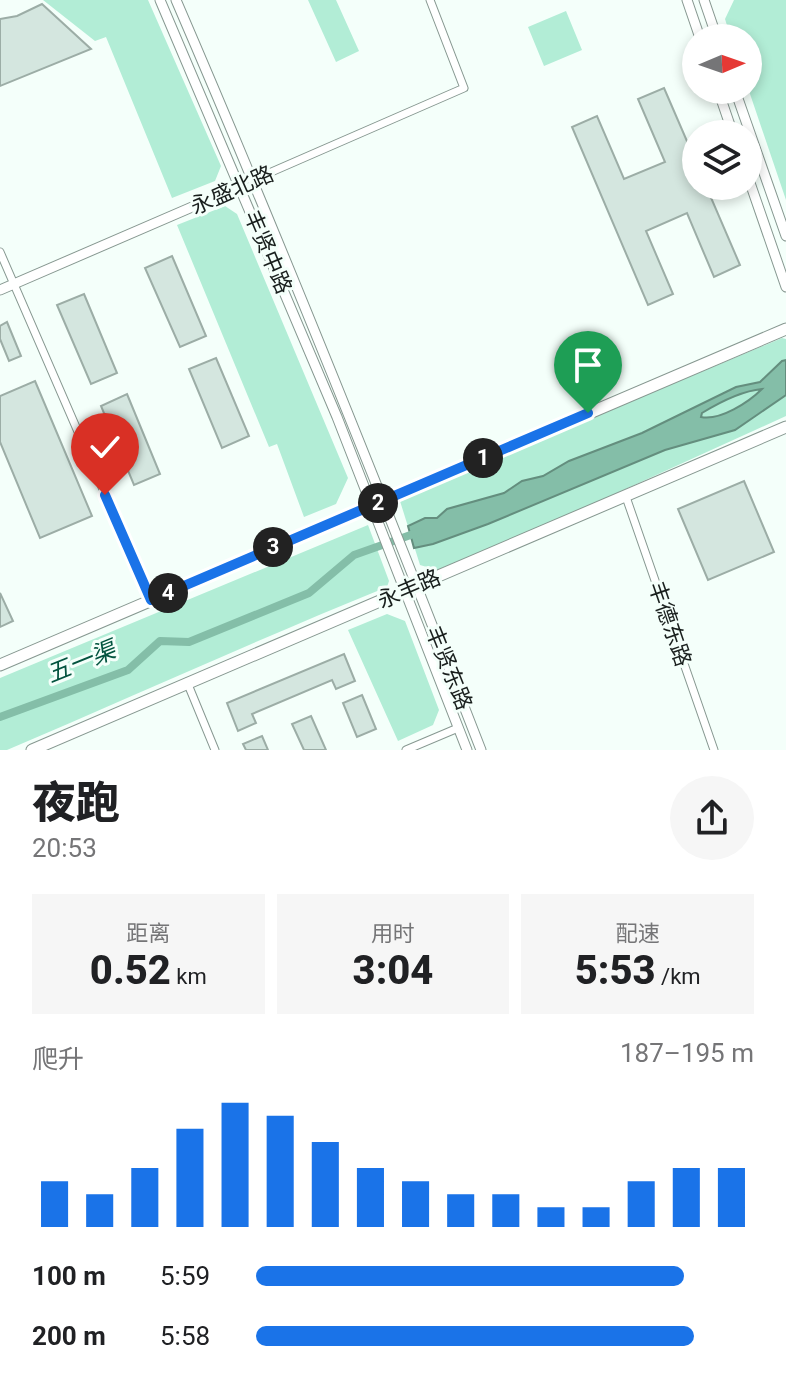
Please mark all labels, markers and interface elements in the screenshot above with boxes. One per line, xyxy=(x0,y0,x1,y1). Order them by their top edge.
north arrow xyxy=(682,24,762,104)
map controls xyxy=(682,24,762,200)
button: layers xyxy=(682,120,762,200)
street label: 永盛北路 xyxy=(187,161,277,219)
street label: 丰贤中路 xyxy=(239,207,297,297)
pin xyxy=(554,331,622,413)
icon: arrive xyxy=(566,343,610,387)
pin xyxy=(71,413,139,495)
icon: check xyxy=(83,425,127,469)
pin: 1 xyxy=(463,438,503,478)
text: 1 xyxy=(477,445,489,470)
pin: 2 xyxy=(358,483,398,523)
text: 2 xyxy=(372,490,384,515)
pin: 3 xyxy=(253,527,293,567)
text: 3 xyxy=(267,534,279,559)
street label: 永丰路 xyxy=(374,565,444,613)
pin: 4 xyxy=(148,573,188,613)
street label: 丰德东路 xyxy=(644,578,696,670)
text: 4 xyxy=(162,580,174,605)
street label: 丰贤东路 xyxy=(421,623,477,713)
water label: 五一渠 xyxy=(42,634,122,688)
button: share xyxy=(670,776,754,860)
text: 夜跑 xyxy=(32,777,120,829)
text: 20:53 xyxy=(32,833,97,863)
text: 距离 xyxy=(126,921,170,946)
text: 用时 xyxy=(371,921,415,946)
text: 配速 xyxy=(616,921,660,946)
text: 0.52 xyxy=(90,947,171,994)
text: 3:04 xyxy=(353,947,433,994)
text: 5:53 xyxy=(575,947,656,994)
text: km xyxy=(171,964,207,989)
text: /km xyxy=(656,964,701,989)
text: 187–195 m xyxy=(620,1038,754,1068)
text: 爬升 xyxy=(32,1044,84,1074)
text: 100 m xyxy=(32,1261,106,1291)
text: 5:59 xyxy=(160,1261,210,1291)
text: 200 m xyxy=(32,1321,106,1351)
text: 5:58 xyxy=(160,1321,210,1351)

